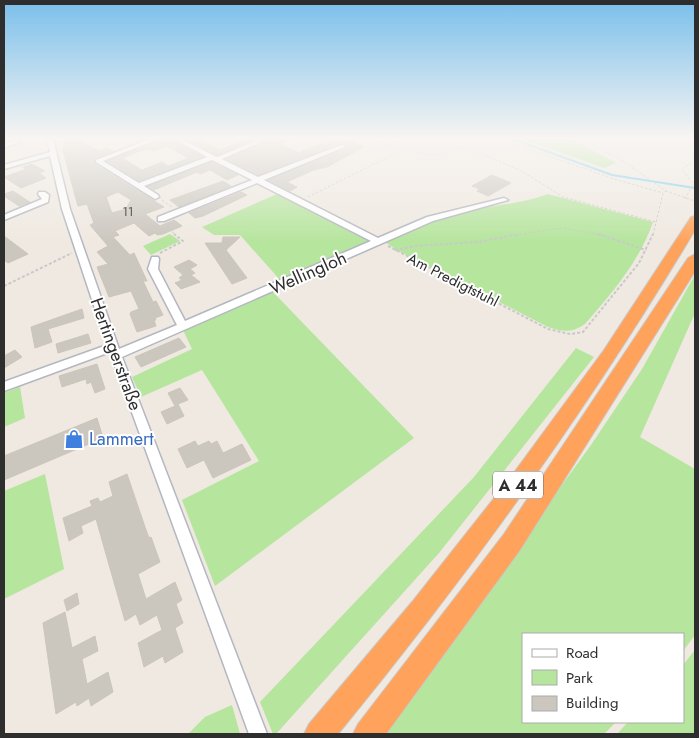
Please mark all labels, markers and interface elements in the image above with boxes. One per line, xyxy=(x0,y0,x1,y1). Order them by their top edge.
house number: 11 xyxy=(123,203,133,221)
street label: Wellingloh xyxy=(265,244,351,302)
street label: Am Predigtstuhl xyxy=(403,247,503,313)
street label: Hertingerstraße xyxy=(84,294,148,414)
place label: Lammert xyxy=(89,426,154,452)
shop icon: Lammert xyxy=(63,428,85,450)
road number: A 44 xyxy=(493,472,543,498)
legend xyxy=(522,633,684,723)
text: Road xyxy=(566,642,598,664)
text: Park xyxy=(566,667,593,689)
text: Building xyxy=(566,692,618,714)

